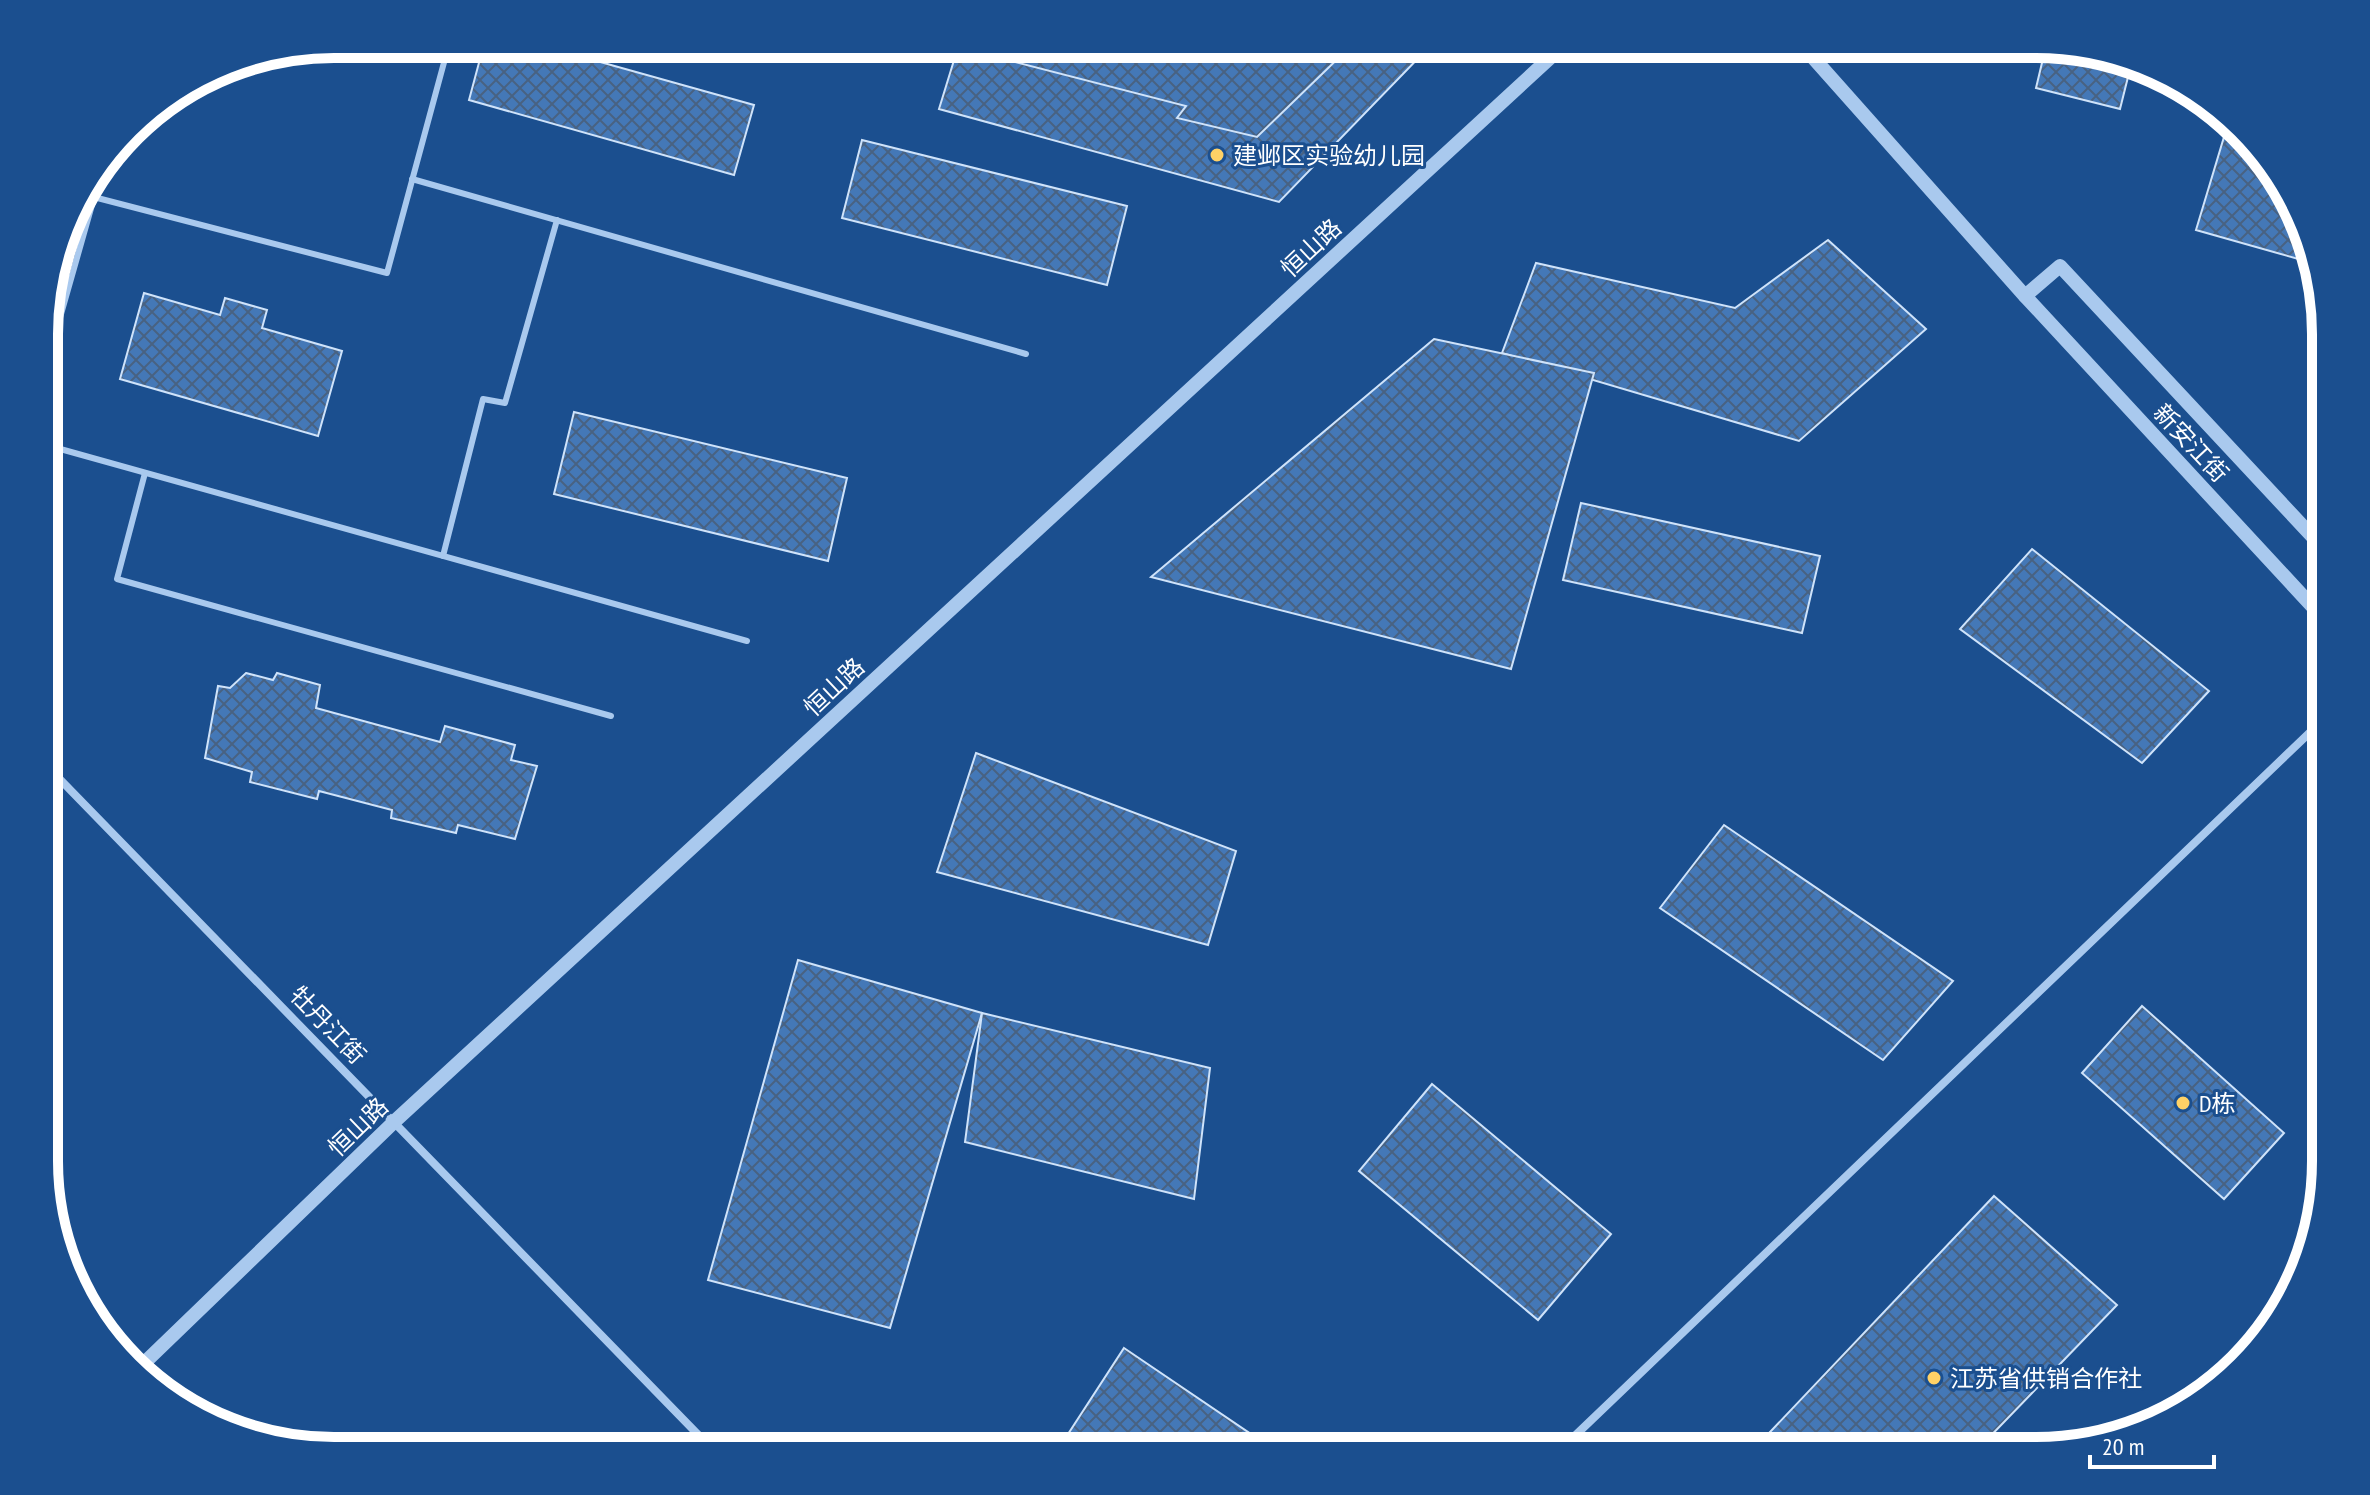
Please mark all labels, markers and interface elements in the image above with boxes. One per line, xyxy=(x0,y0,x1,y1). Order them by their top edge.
place label: 建邺区实验幼儿园 xyxy=(1233,140,1425,171)
marker: 建邺区实验幼儿园 xyxy=(1208,146,1226,164)
street label: 恒山路 xyxy=(1274,212,1348,284)
street label: 新安江街 xyxy=(2147,397,2235,489)
street label: 恒山路 xyxy=(797,651,871,723)
street label: 牡丹江街 xyxy=(284,980,372,1070)
place label: D栋 xyxy=(2199,1088,2236,1119)
street label: 恒山路 xyxy=(321,1091,395,1163)
marker: D栋 xyxy=(2174,1094,2192,1112)
place label: 江苏省供销合作社 xyxy=(1950,1363,2142,1394)
marker: 江苏省供销合作社 xyxy=(1925,1369,1943,1387)
scale bar xyxy=(2090,1419,2214,1469)
text: 20 m xyxy=(2102,1431,2144,1462)

